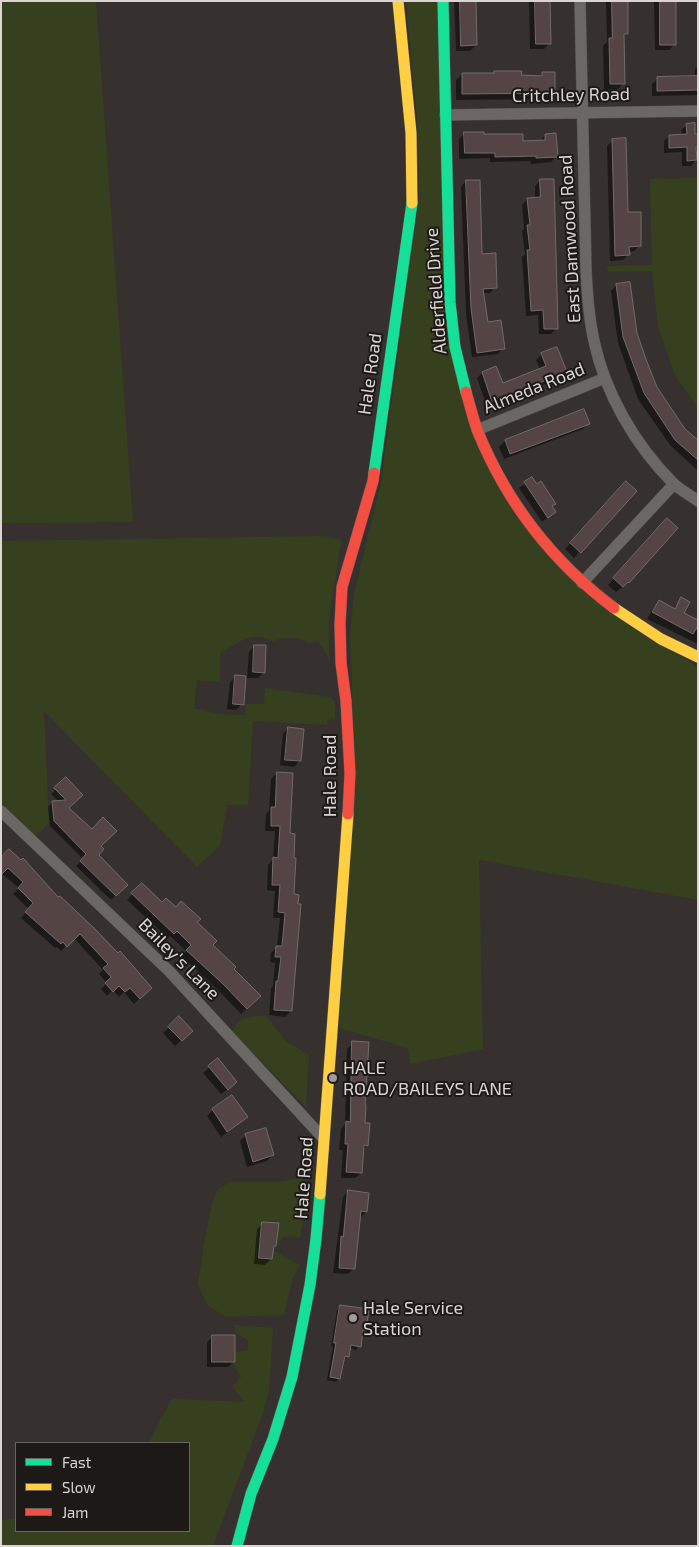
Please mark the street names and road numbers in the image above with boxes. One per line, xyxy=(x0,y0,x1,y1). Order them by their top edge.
street label: Critchley Road xyxy=(512,83,630,107)
street label: East Damwood Road xyxy=(555,154,585,324)
street label: Alderfield Drive xyxy=(421,227,451,355)
street label: Hale Road xyxy=(354,332,386,416)
street label: Almeda Road xyxy=(480,358,588,418)
street label: Hale Road xyxy=(319,735,341,817)
street label: Bailey's Lane xyxy=(134,914,224,1004)
street label: Hale Road xyxy=(290,1136,318,1220)

